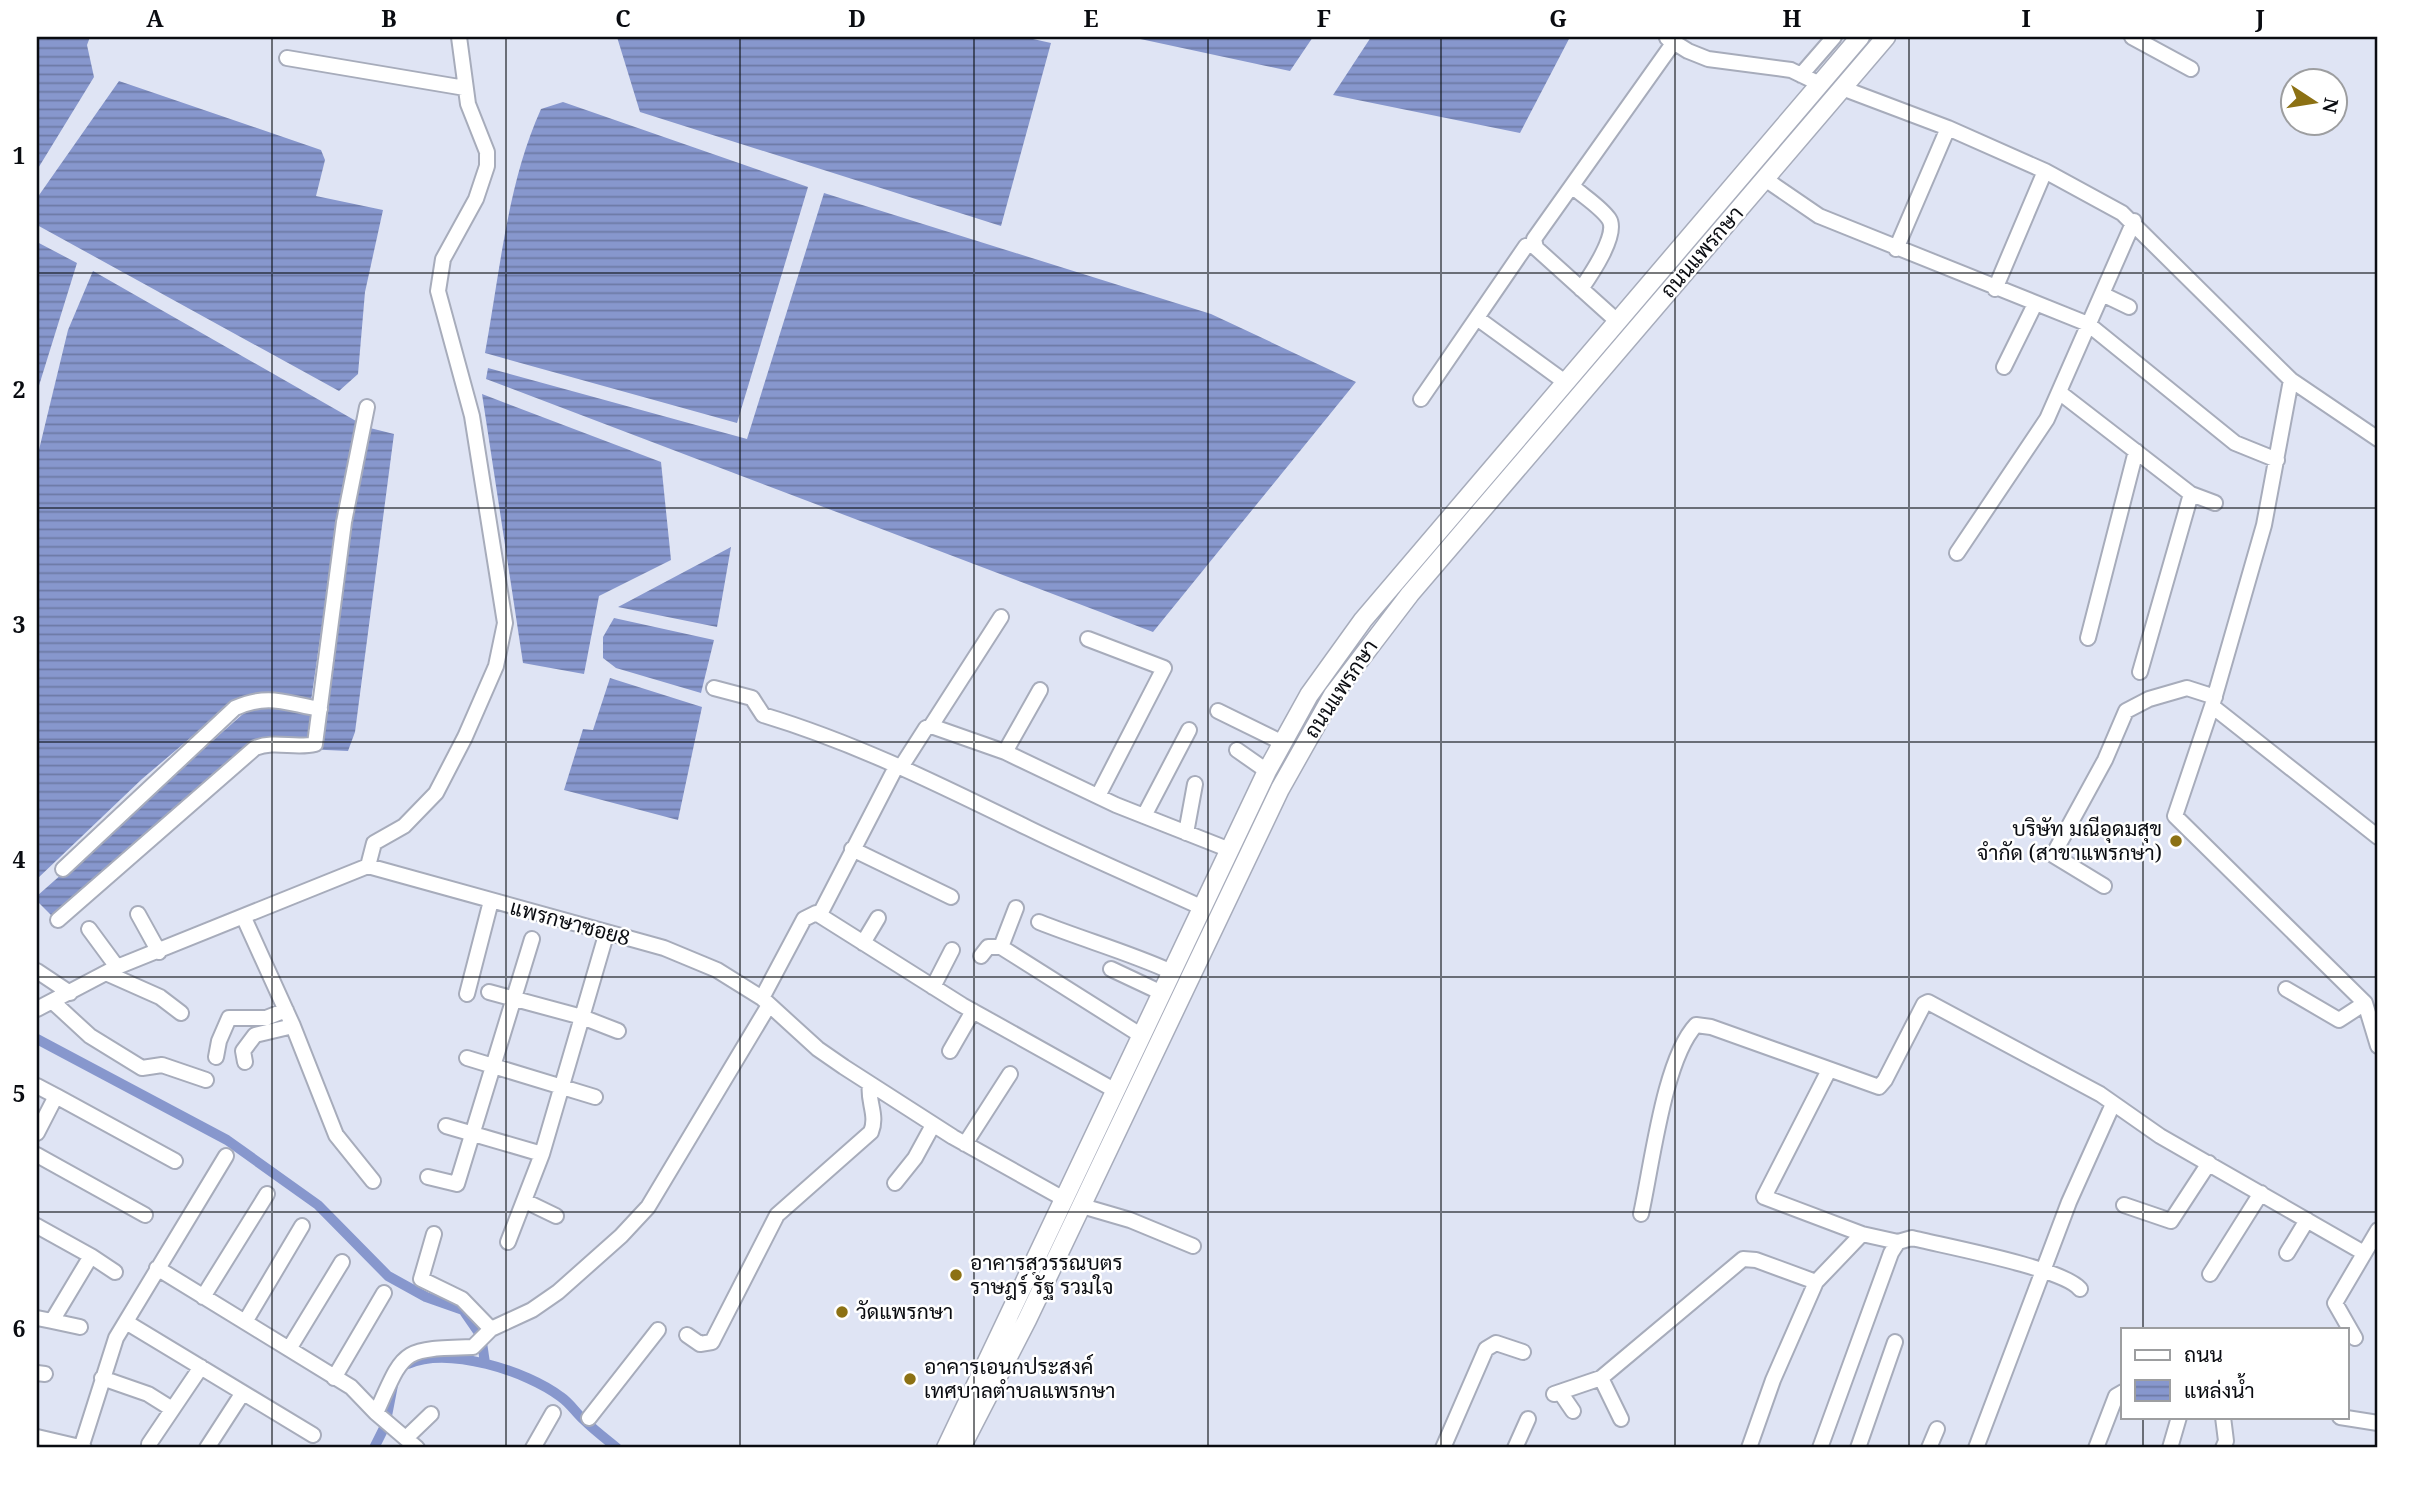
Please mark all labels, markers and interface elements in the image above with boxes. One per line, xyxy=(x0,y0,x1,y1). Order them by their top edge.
text: A xyxy=(146,2,164,34)
text: B xyxy=(381,2,397,34)
text: C xyxy=(615,2,631,34)
text: D xyxy=(848,2,866,34)
text: E xyxy=(1083,2,1099,34)
text: F xyxy=(1317,2,1331,34)
text: G xyxy=(1549,2,1567,34)
text: H xyxy=(1783,2,1802,34)
text: I xyxy=(2021,2,2031,34)
text: J xyxy=(2254,2,2265,34)
north arrow xyxy=(2278,66,2348,136)
text: N xyxy=(2316,96,2345,116)
text: 1 xyxy=(13,139,26,171)
street label: ถนนแพรกษา xyxy=(1654,200,1749,303)
text: 2 xyxy=(13,373,26,405)
text: 3 xyxy=(13,608,26,640)
street label: ถนนแพรกษา xyxy=(1297,634,1383,743)
place label: บริษัท มณีอุดมสุข จำกัด (สาขาแพรกษา) xyxy=(1977,814,2162,866)
marker: บริษัท มณีอุดมสุข จำกัด (สาขาแพรกษา) xyxy=(2168,833,2184,849)
text: 4 xyxy=(13,843,26,875)
street label: แพรกษาซอย8 xyxy=(507,893,633,951)
text: 5 xyxy=(13,1077,26,1109)
place label: อาคารสุวรรณบุตร ราษฎร์ รัฐ รวมใจ xyxy=(970,1248,1123,1301)
marker: อาคารสุวรรณบุตร ราษฎร์ รัฐ รวมใจ xyxy=(948,1267,964,1283)
place label: วัดแพรกษา xyxy=(856,1297,953,1325)
marker: วัดแพรกษา xyxy=(834,1304,850,1320)
text: 6 xyxy=(13,1312,26,1344)
legend xyxy=(2121,1328,2348,1418)
text: ถนน xyxy=(2184,1340,2223,1368)
place label: อาคารเอนกประสงค์ เทศบาลตำบลแพรกษา xyxy=(924,1352,1115,1404)
marker: อาคารเอนกประสงค์ เทศบาลตำบลแพรกษา xyxy=(902,1371,918,1387)
text: แหล่งน้ำ xyxy=(2184,1373,2255,1404)

